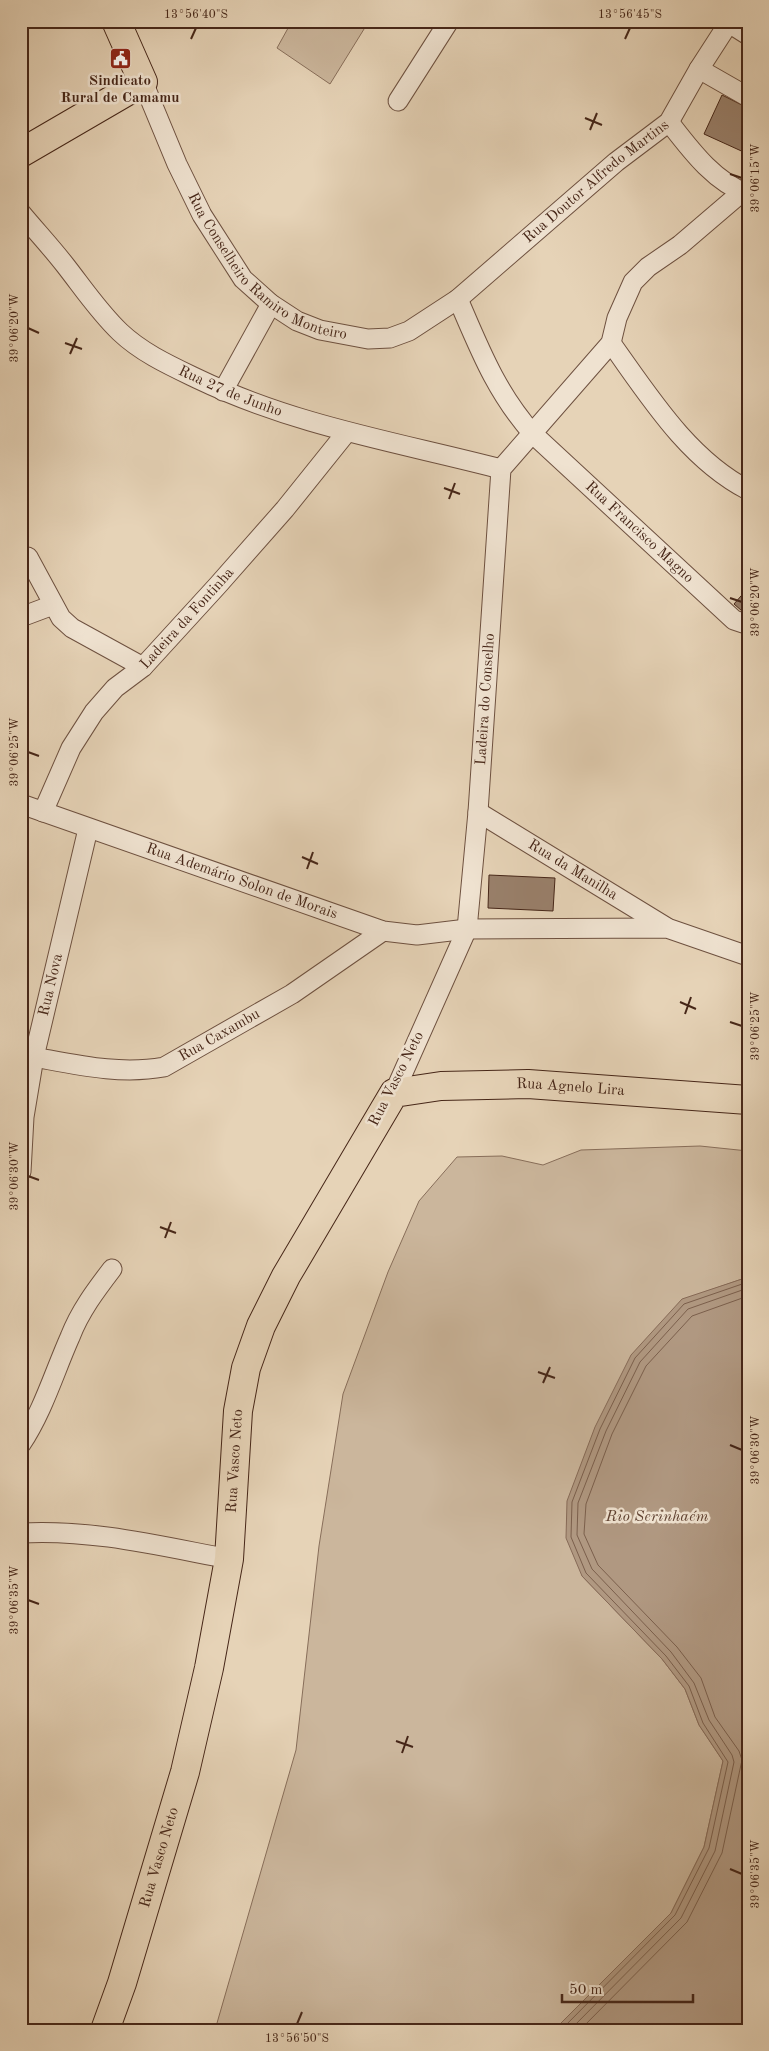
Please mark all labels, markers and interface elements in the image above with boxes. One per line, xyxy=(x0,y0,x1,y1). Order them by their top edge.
text: 13°56'40"S xyxy=(164,8,228,21)
text: 13°56'45"S xyxy=(598,8,662,21)
public building icon: Sindicato Rural de Camamu xyxy=(108,46,132,70)
place label: Sindicato Rural de Camamu xyxy=(61,74,179,106)
street label: Rua Doutor Alfredo Martins xyxy=(521,117,672,246)
text: 39°06'15"W xyxy=(749,143,762,213)
street label: Rua Conselheiro Ramiro Monteiro xyxy=(185,190,348,342)
text: 39°06'20"W xyxy=(9,293,21,363)
street label: Rua 27 de Junho xyxy=(176,363,284,419)
street label: Rua Francisco Magno xyxy=(582,479,696,586)
street label: Ladeira da Fontinha xyxy=(137,565,237,672)
text: 39°06'20"W xyxy=(750,567,762,637)
street label: Ladeira do Conselho xyxy=(474,633,497,766)
text: 39°06'25"W xyxy=(8,717,21,787)
street label: Rua da Manilha xyxy=(525,837,620,903)
street label: Rua Ademário Solon de Morais xyxy=(144,841,339,922)
street label: Rua Nova xyxy=(36,952,66,1018)
text: 39°06'25"W xyxy=(749,991,762,1061)
street label: Rua Caxambu xyxy=(176,1006,263,1064)
street label: Rua Vasco Neto xyxy=(367,1029,427,1129)
street label: Rua Agnelo Lira xyxy=(516,1076,626,1099)
text: 39°06'30"W xyxy=(9,1141,21,1211)
street label: Rua Vasco Neto xyxy=(224,1409,246,1513)
text: 39°06'30"W xyxy=(750,1415,762,1485)
water label: Rio Serinhaém xyxy=(605,1509,709,1525)
text: 39°06'35"W xyxy=(8,1565,21,1635)
street label: Rua Vasco Neto xyxy=(137,1805,182,1909)
text: 39°06'35"W xyxy=(749,1839,762,1909)
scale bar xyxy=(562,1971,693,2003)
text: 50 m xyxy=(569,1983,603,1998)
text: 13°56'50"S xyxy=(265,2032,329,2045)

